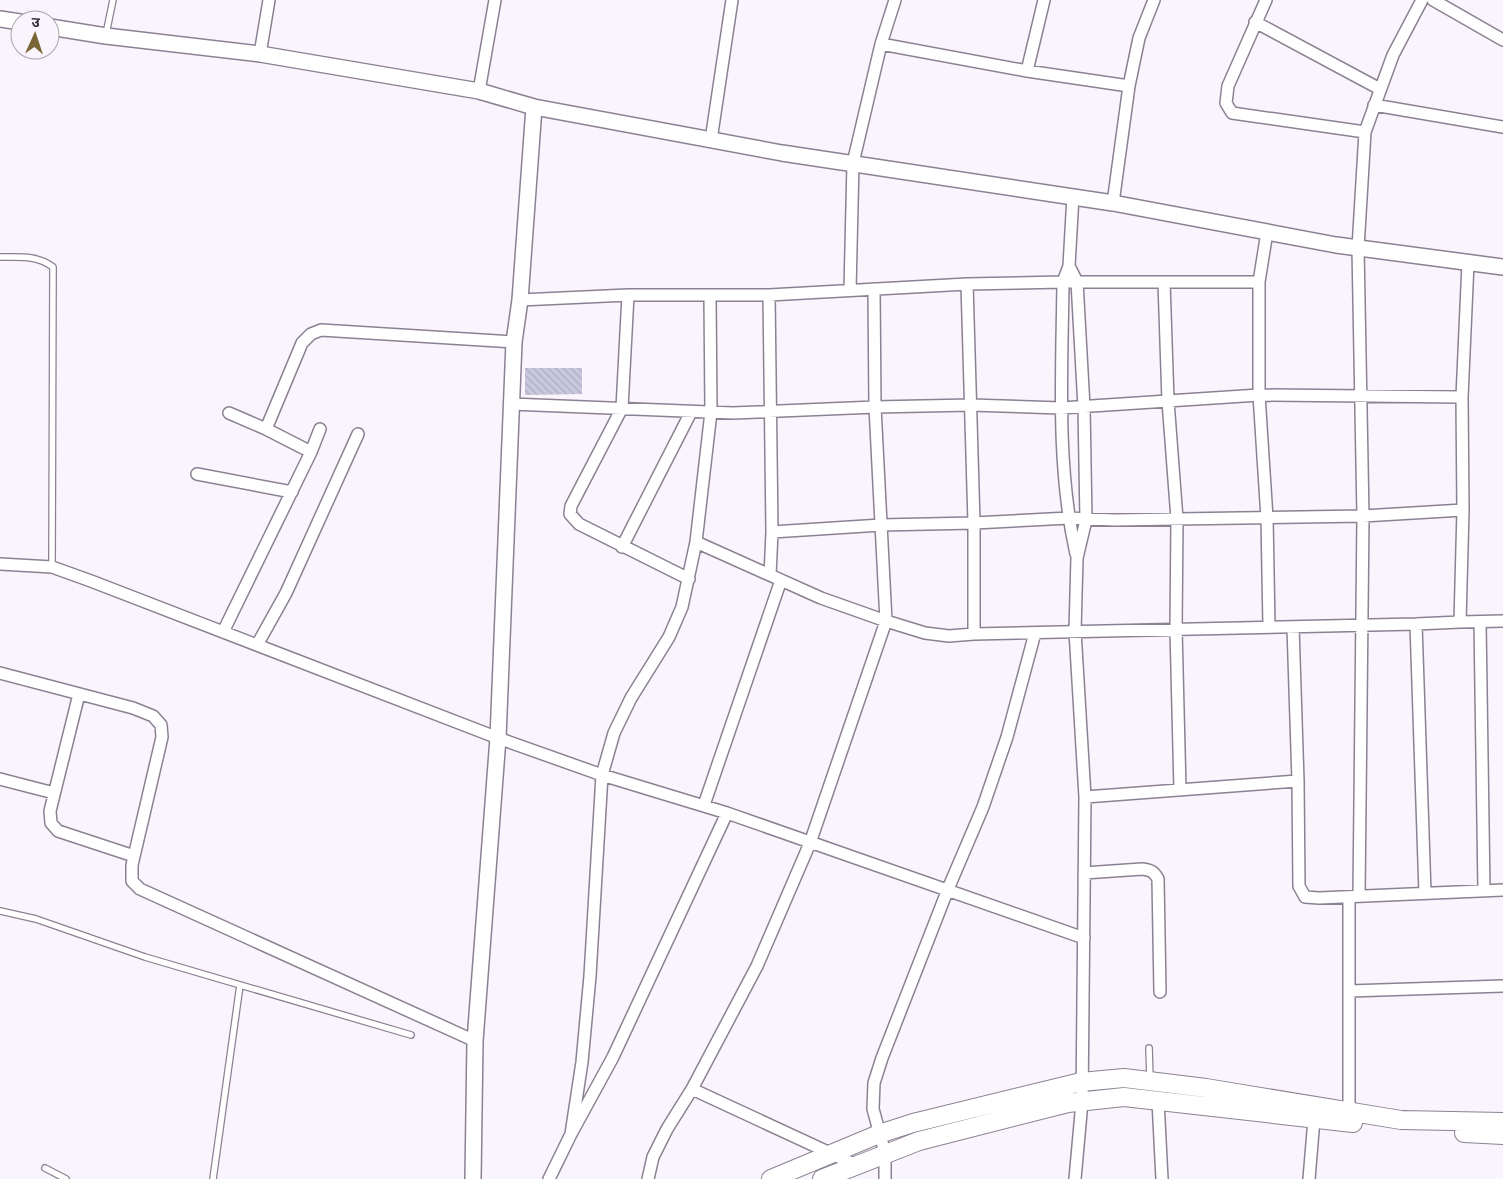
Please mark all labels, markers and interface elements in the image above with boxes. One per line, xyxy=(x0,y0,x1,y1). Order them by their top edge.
north arrow xyxy=(10,10,60,60)
text: उ xyxy=(31,13,41,30)

